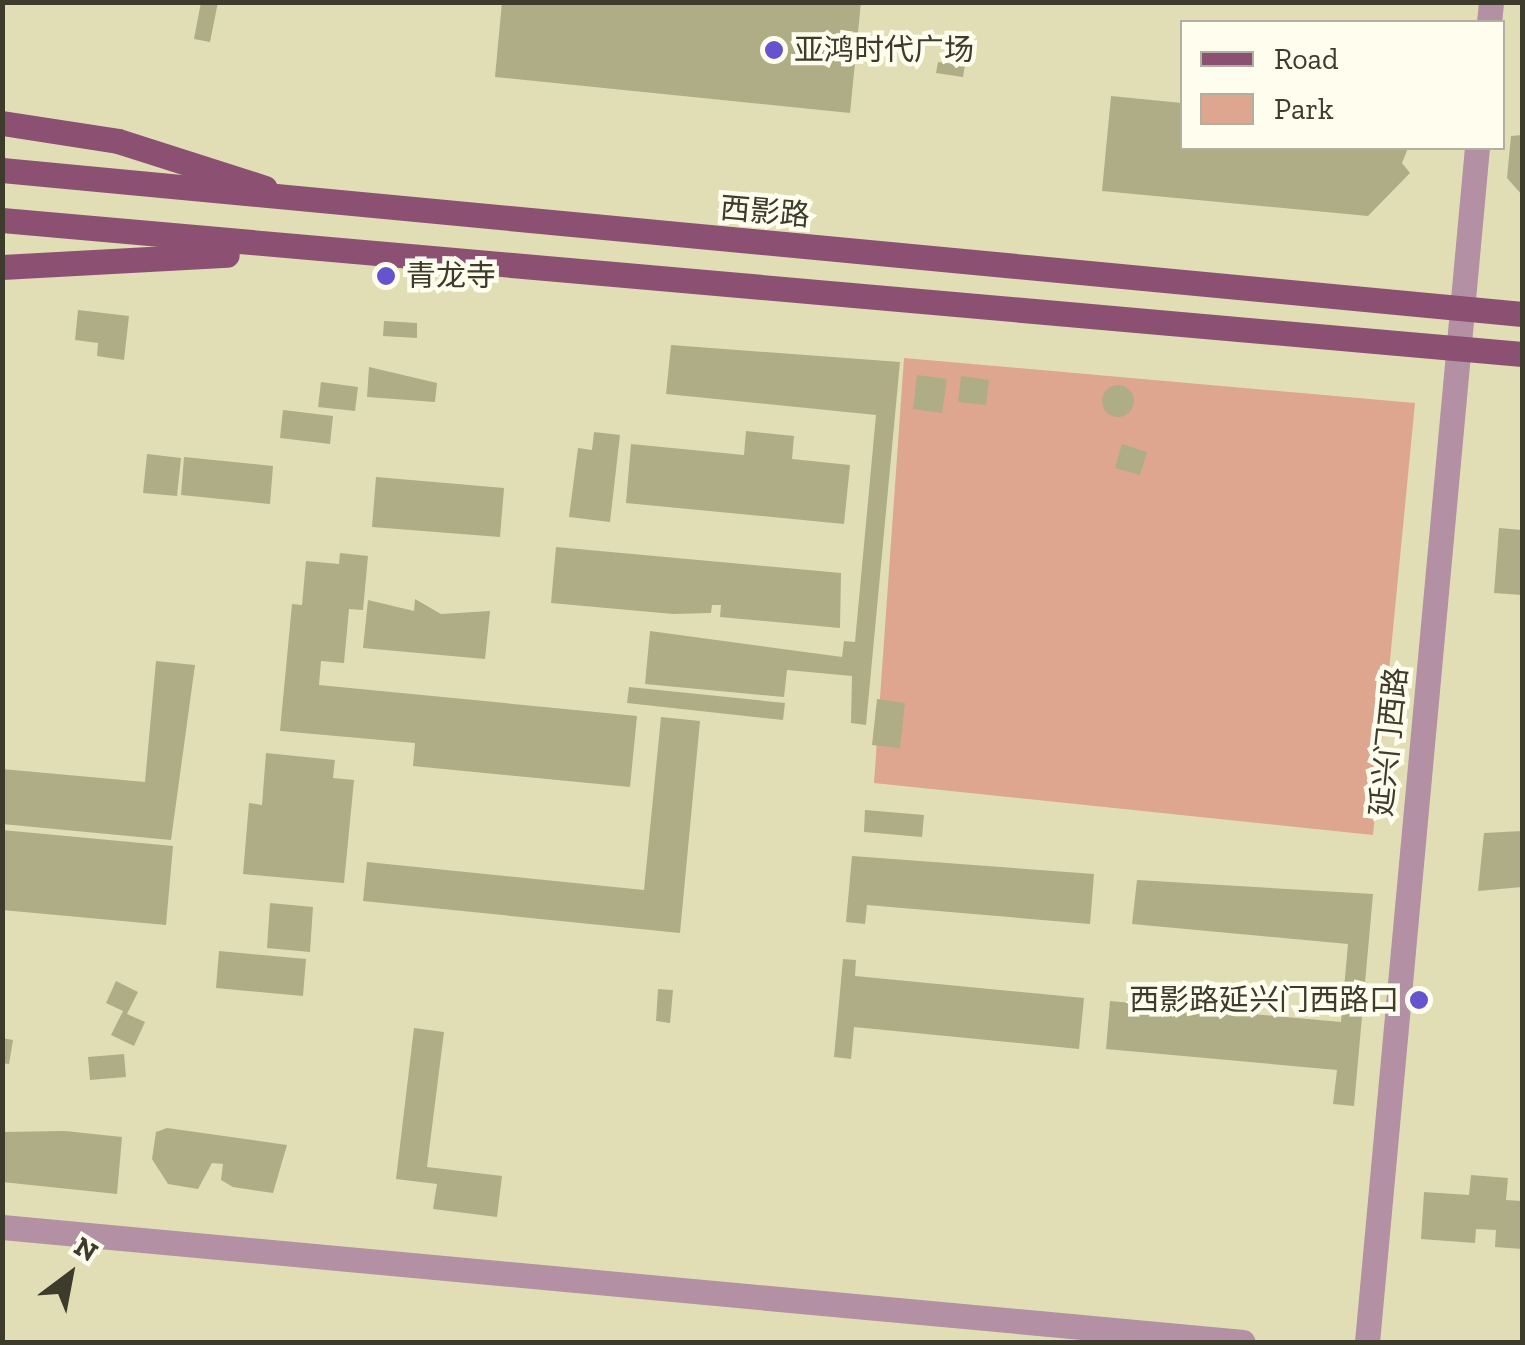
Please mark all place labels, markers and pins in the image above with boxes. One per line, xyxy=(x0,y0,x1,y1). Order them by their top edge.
place label: 亚鸿时代广场 xyxy=(794,32,974,68)
marker: 亚鸿时代广场 xyxy=(763,39,785,61)
place label: 青龙寺 xyxy=(406,258,496,294)
marker: 青龙寺 xyxy=(375,265,397,287)
place label: 西影路延兴门西路口 xyxy=(1129,982,1399,1018)
marker: 西影路延兴门西路口 xyxy=(1408,989,1430,1011)

